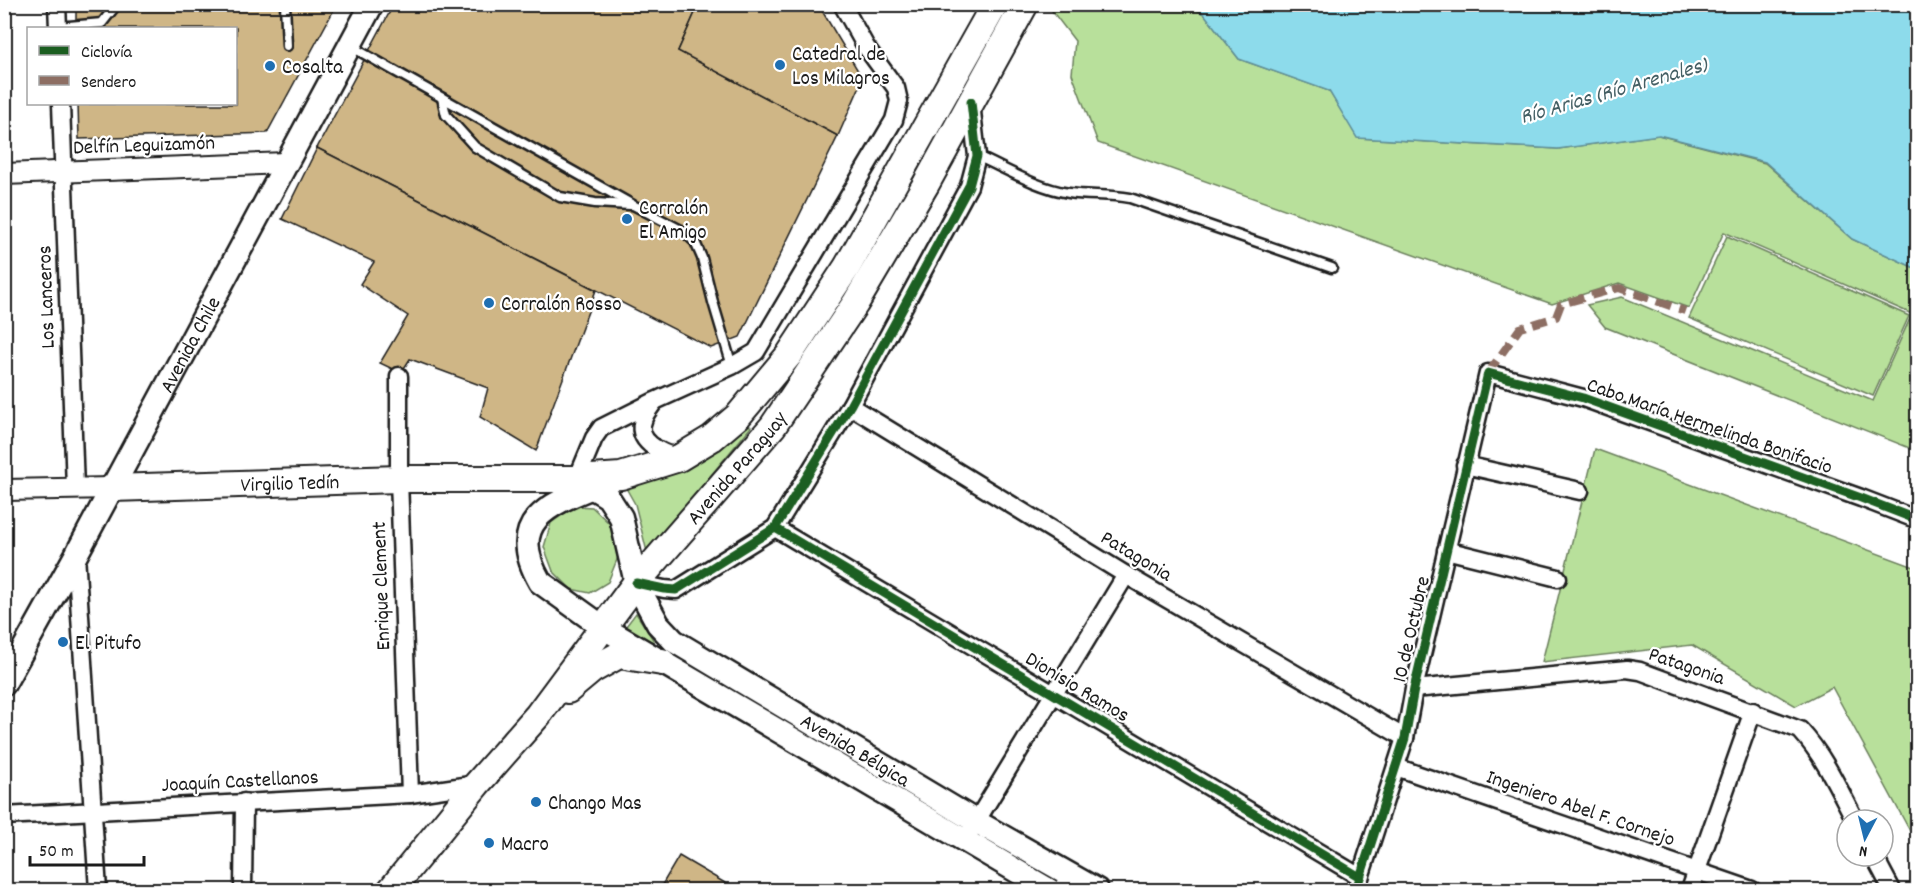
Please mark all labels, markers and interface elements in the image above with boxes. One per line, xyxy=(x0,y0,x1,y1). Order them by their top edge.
legend xyxy=(27,27,237,105)
text: Ciclovía xyxy=(81,41,133,66)
place label: Catedral de Los Milagros xyxy=(792,41,890,95)
water label: Río Arias (Río Arenales) xyxy=(1517,50,1713,134)
place label: Cosalta xyxy=(282,54,344,84)
marker: Catedral de Los Milagros xyxy=(773,58,787,72)
marker: Cosalta xyxy=(263,59,277,73)
text: Sendero xyxy=(81,71,136,96)
street label: Delfín Leguizamón xyxy=(73,130,216,164)
place label: Corralón El Amigo xyxy=(639,195,708,249)
marker: Corralón El Amigo xyxy=(620,212,634,226)
street label: Los Lanceros xyxy=(31,245,65,349)
place label: Corralón Rosso xyxy=(501,291,622,321)
street label: Avenida Chile xyxy=(154,292,230,399)
marker: Corralón Rosso xyxy=(482,296,496,310)
street label: Cabo María Hermelinda Bonifacio xyxy=(1582,372,1836,484)
street label: Avenida Paraguay xyxy=(681,406,797,533)
street label: Virgilio Tedín xyxy=(240,469,340,502)
street label: Enrique Clement xyxy=(366,521,400,651)
street label: Patagonia xyxy=(1094,524,1178,591)
street label: 10 de Octubre xyxy=(1386,574,1440,686)
place label: El Pitufo xyxy=(75,630,141,660)
marker: El Pitufo xyxy=(56,635,70,649)
street label: Patagonia xyxy=(1644,641,1729,695)
street label: Dionisio Ramos xyxy=(1019,646,1134,732)
street label: Avenida Bélgica xyxy=(794,708,915,797)
street label: Ingeniero Abel F. Cornejo xyxy=(1482,763,1678,856)
street label: Joaquín Castellanos xyxy=(161,764,320,802)
place label: Chango Mas xyxy=(548,790,642,820)
marker: Chango Mas xyxy=(529,795,543,809)
north arrow xyxy=(1835,808,1895,868)
scale bar xyxy=(30,829,144,867)
place label: Macro xyxy=(501,831,549,861)
marker: Macro xyxy=(482,836,496,850)
text: N xyxy=(1858,838,1869,862)
text: 50 m xyxy=(39,840,74,865)

